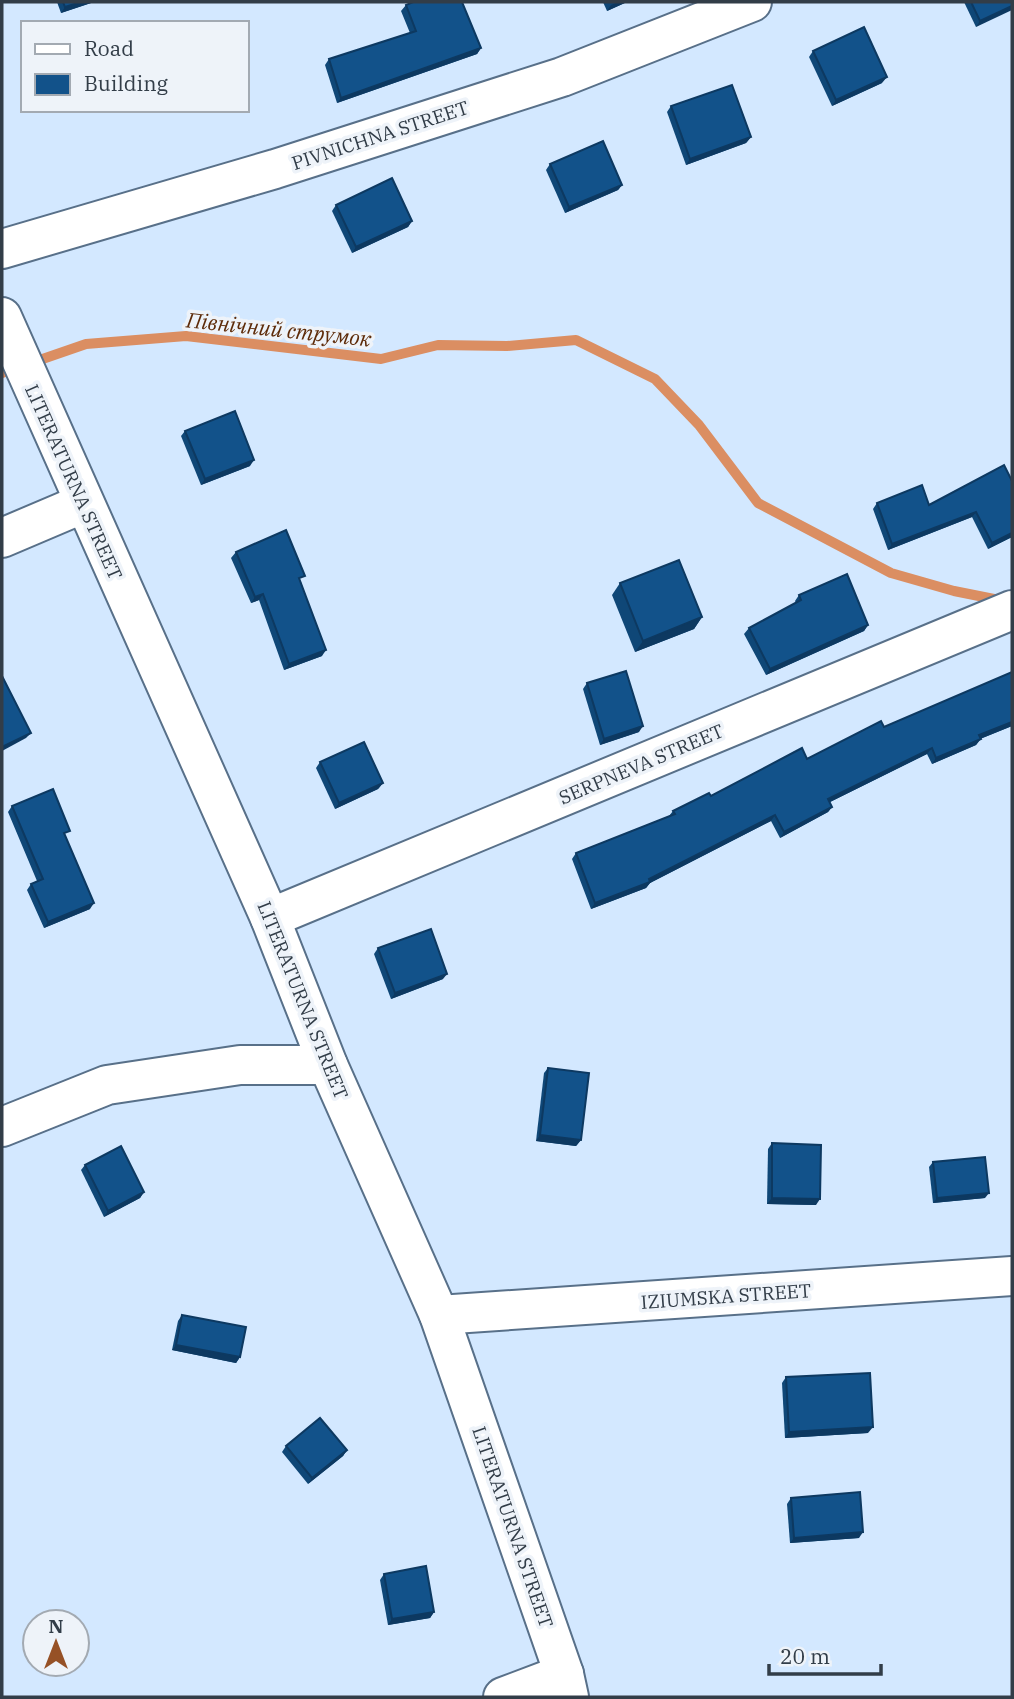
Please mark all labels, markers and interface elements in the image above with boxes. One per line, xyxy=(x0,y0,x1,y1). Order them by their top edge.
legend xyxy=(21,21,248,112)
text: Road xyxy=(84,34,134,62)
text: Building xyxy=(84,69,169,97)
street label: PIVNICHNA STREET xyxy=(289,95,471,175)
water label: Північний струмок xyxy=(184,305,373,353)
street label: LITERATURNA STREET xyxy=(20,381,128,583)
street label: SERPNEVA STREET xyxy=(555,718,727,810)
street label: LITERATURNA STREET xyxy=(252,898,354,1102)
street label: IZIUMSKA STREET xyxy=(640,1278,812,1314)
street label: LITERATURNA STREET xyxy=(467,1423,559,1631)
north arrow xyxy=(21,1608,91,1678)
text: N xyxy=(48,1614,64,1638)
scale bar xyxy=(769,1632,881,1676)
text: 20 m xyxy=(780,1642,830,1670)

